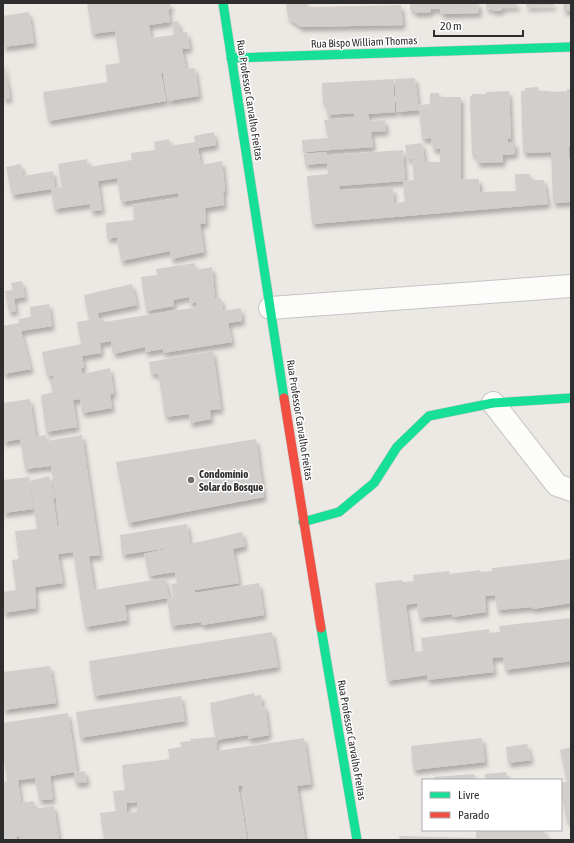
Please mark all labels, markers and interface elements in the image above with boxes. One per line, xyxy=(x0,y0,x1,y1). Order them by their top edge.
scale bar xyxy=(434,12,523,38)
text: 20 m xyxy=(440,19,462,33)
street label: Rua Bispo William Thomas xyxy=(311,34,417,50)
street label: Rua Professor Carvalho Freitas xyxy=(235,39,265,161)
street label: Rua Professor Carvalho Freitas xyxy=(285,359,315,481)
place label: Condomínio Solar do Bosque xyxy=(199,468,263,493)
marker: Condomínio Solar do Bosque xyxy=(186,475,196,485)
street label: Rua Professor Carvalho Freitas xyxy=(336,679,369,801)
legend xyxy=(422,779,562,831)
text: Livre xyxy=(458,788,479,802)
text: Parado xyxy=(458,808,490,822)

